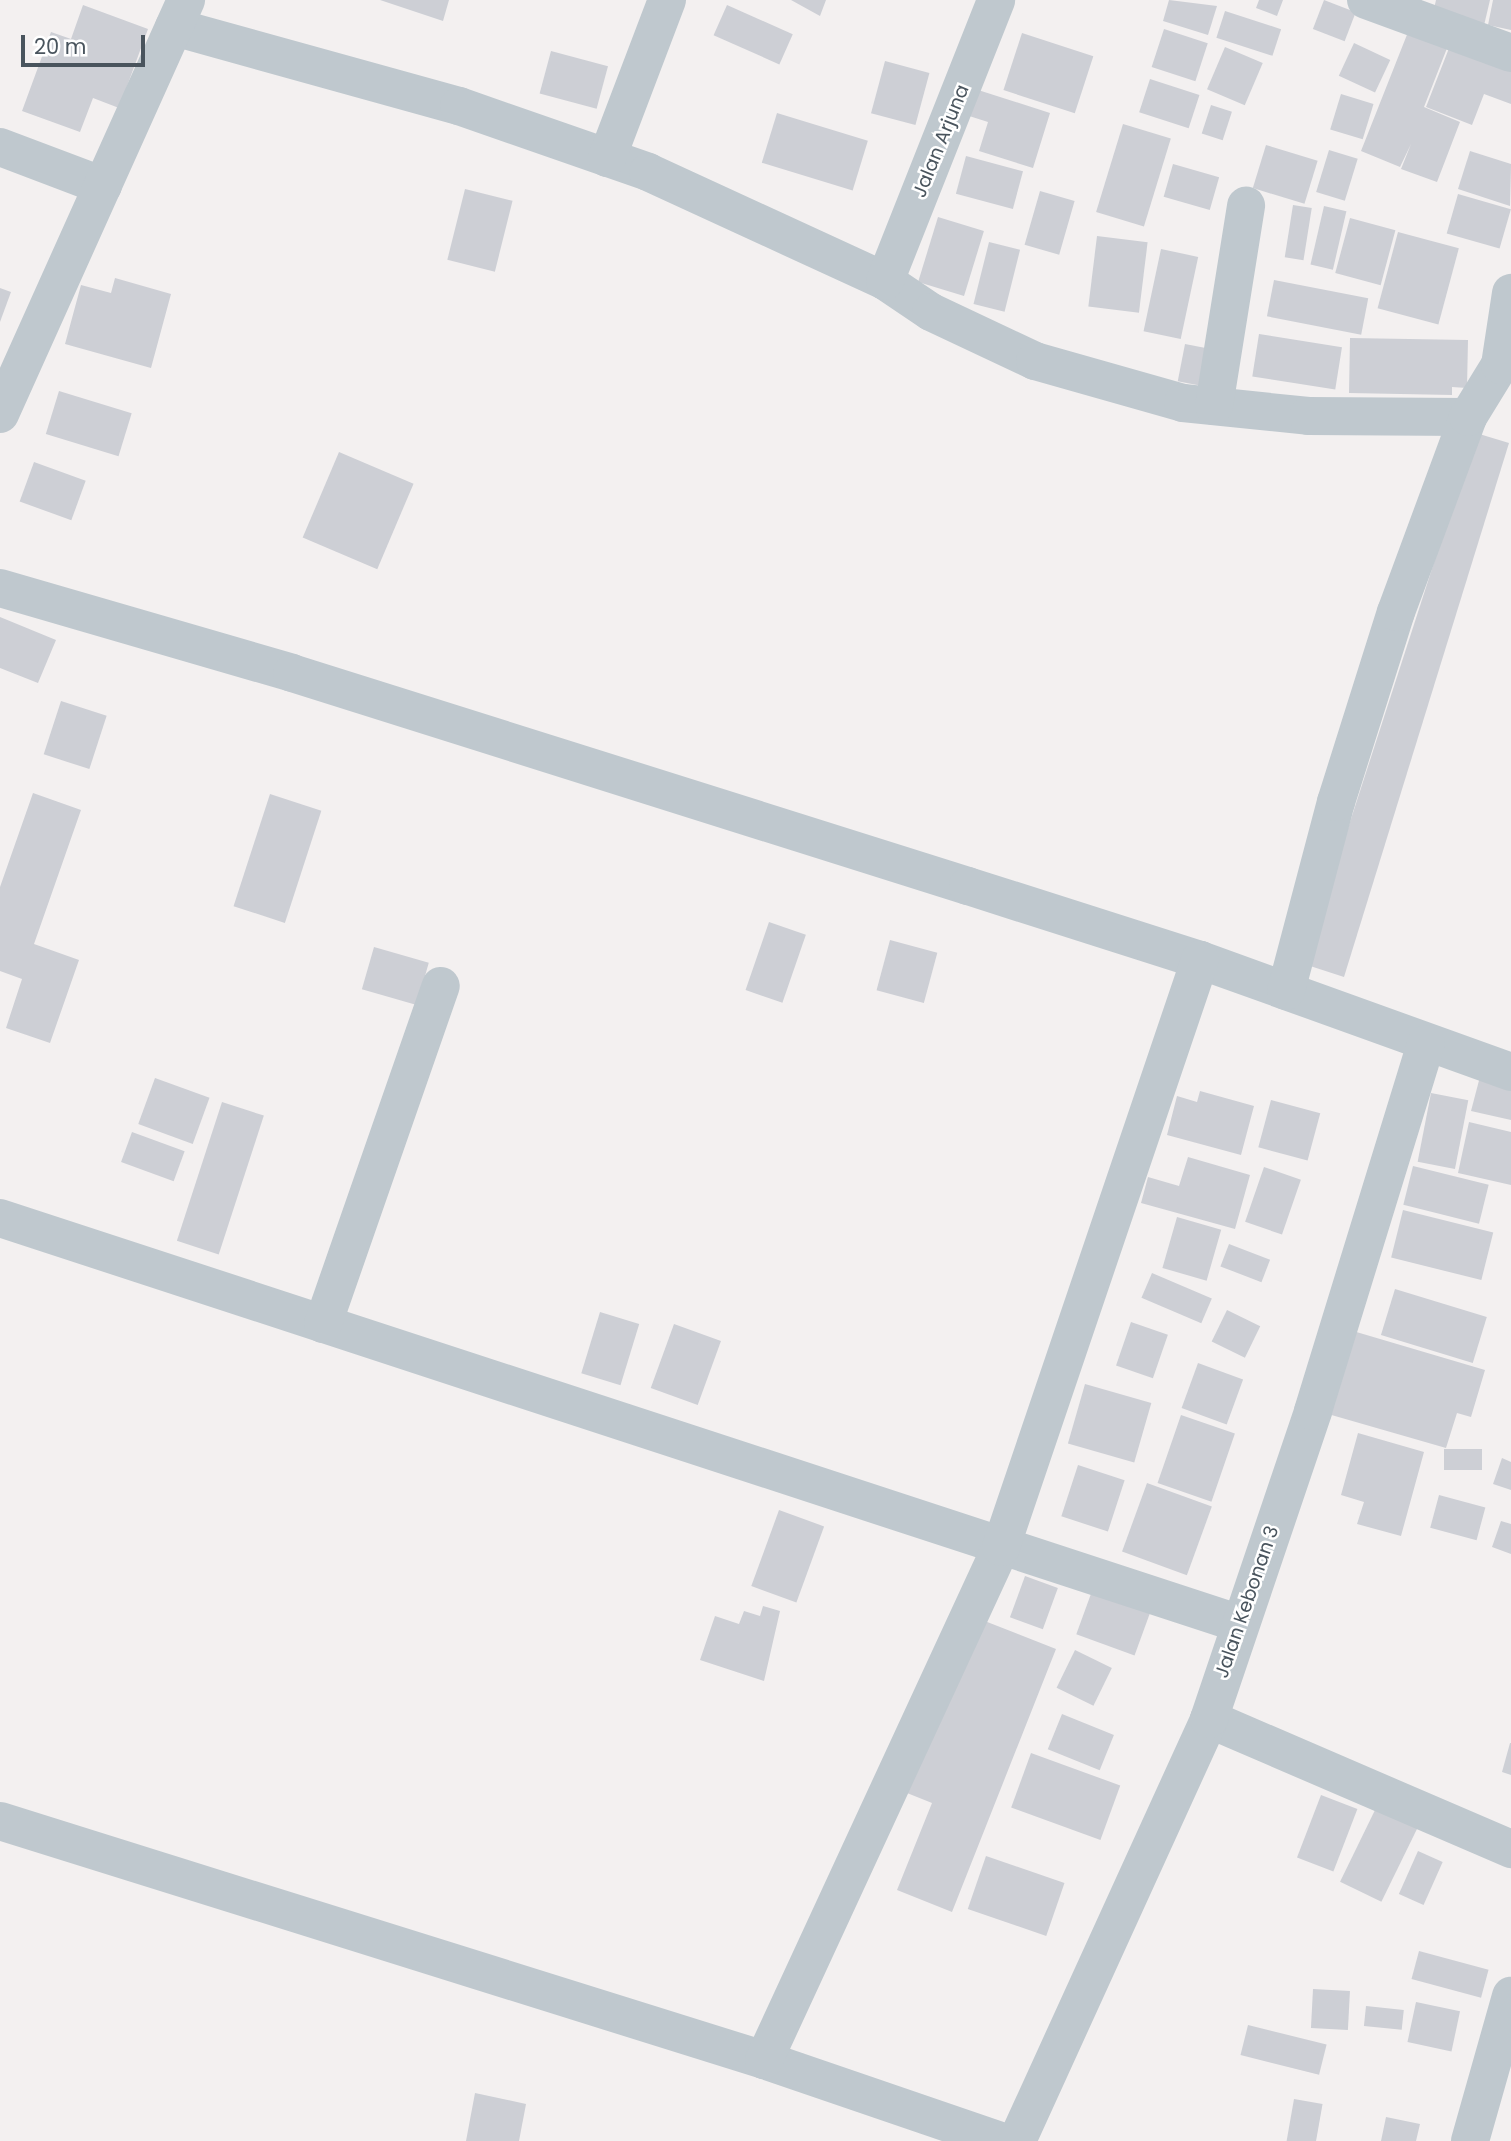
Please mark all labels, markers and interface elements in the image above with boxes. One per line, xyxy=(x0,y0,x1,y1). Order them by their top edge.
scale bar xyxy=(24,21,149,65)
text: 20 m xyxy=(34,32,87,61)
street label: Jalan Arjuna xyxy=(908,81,974,201)
street label: Jalan Kebonan 3 xyxy=(1210,1523,1284,1681)

